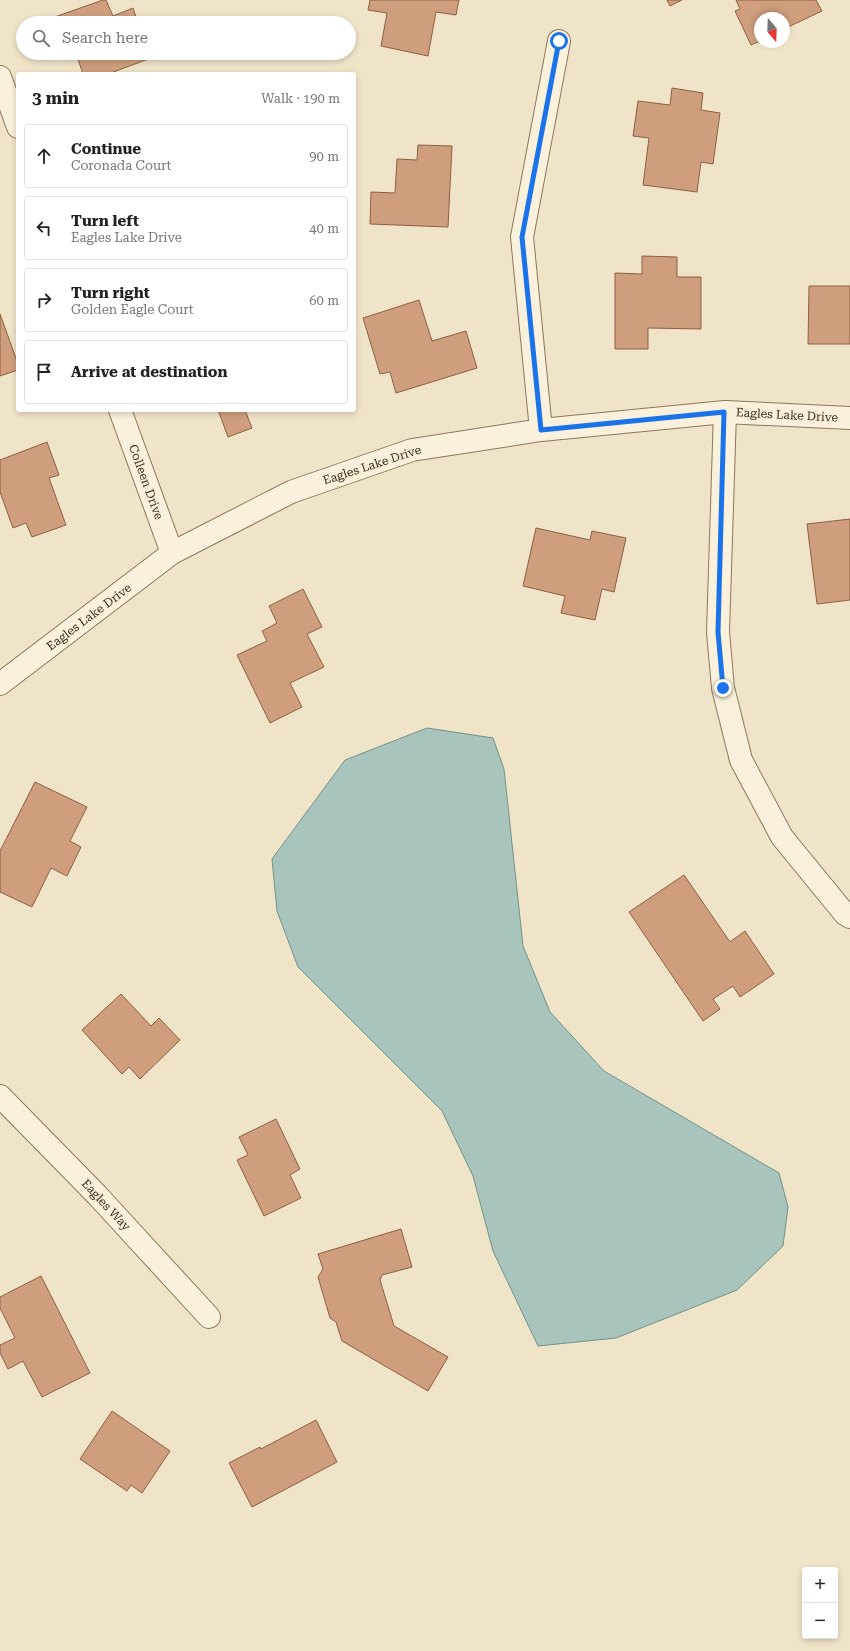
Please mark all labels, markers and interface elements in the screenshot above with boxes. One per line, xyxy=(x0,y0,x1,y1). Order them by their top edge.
north arrow xyxy=(754,12,790,48)
search box xyxy=(16,16,356,60)
icon: search xyxy=(30,27,52,49)
text: Search here xyxy=(62,29,148,47)
route start xyxy=(550,32,568,50)
text: 3 min xyxy=(32,88,79,108)
text: Walk · 190 m xyxy=(261,91,340,106)
text: Continue xyxy=(71,140,141,158)
icon: ahead xyxy=(33,145,55,167)
text: 90 m xyxy=(309,149,339,164)
text: Coronada Court xyxy=(71,158,171,173)
text: Turn left xyxy=(71,212,139,230)
icon: left xyxy=(33,217,55,239)
text: 40 m xyxy=(309,221,339,236)
text: Eagles Lake Drive xyxy=(71,230,182,245)
text: Turn right xyxy=(71,284,150,302)
icon: right xyxy=(33,289,55,311)
text: 60 m xyxy=(309,293,339,308)
text: Golden Eagle Court xyxy=(71,302,194,317)
icon: arrive xyxy=(33,361,55,383)
text: Arrive at destination xyxy=(71,363,227,381)
street label: Eagles Lake Drive xyxy=(736,405,839,425)
street label: Eagles Lake Drive xyxy=(321,442,423,487)
street label: Colleen Drive xyxy=(126,443,166,522)
street label: Eagles Lake Drive xyxy=(44,580,134,653)
route end xyxy=(714,679,732,697)
street label: Eagles Way xyxy=(79,1176,134,1234)
map controls xyxy=(802,1567,838,1639)
button: + xyxy=(802,1567,838,1603)
button: − xyxy=(802,1603,838,1639)

